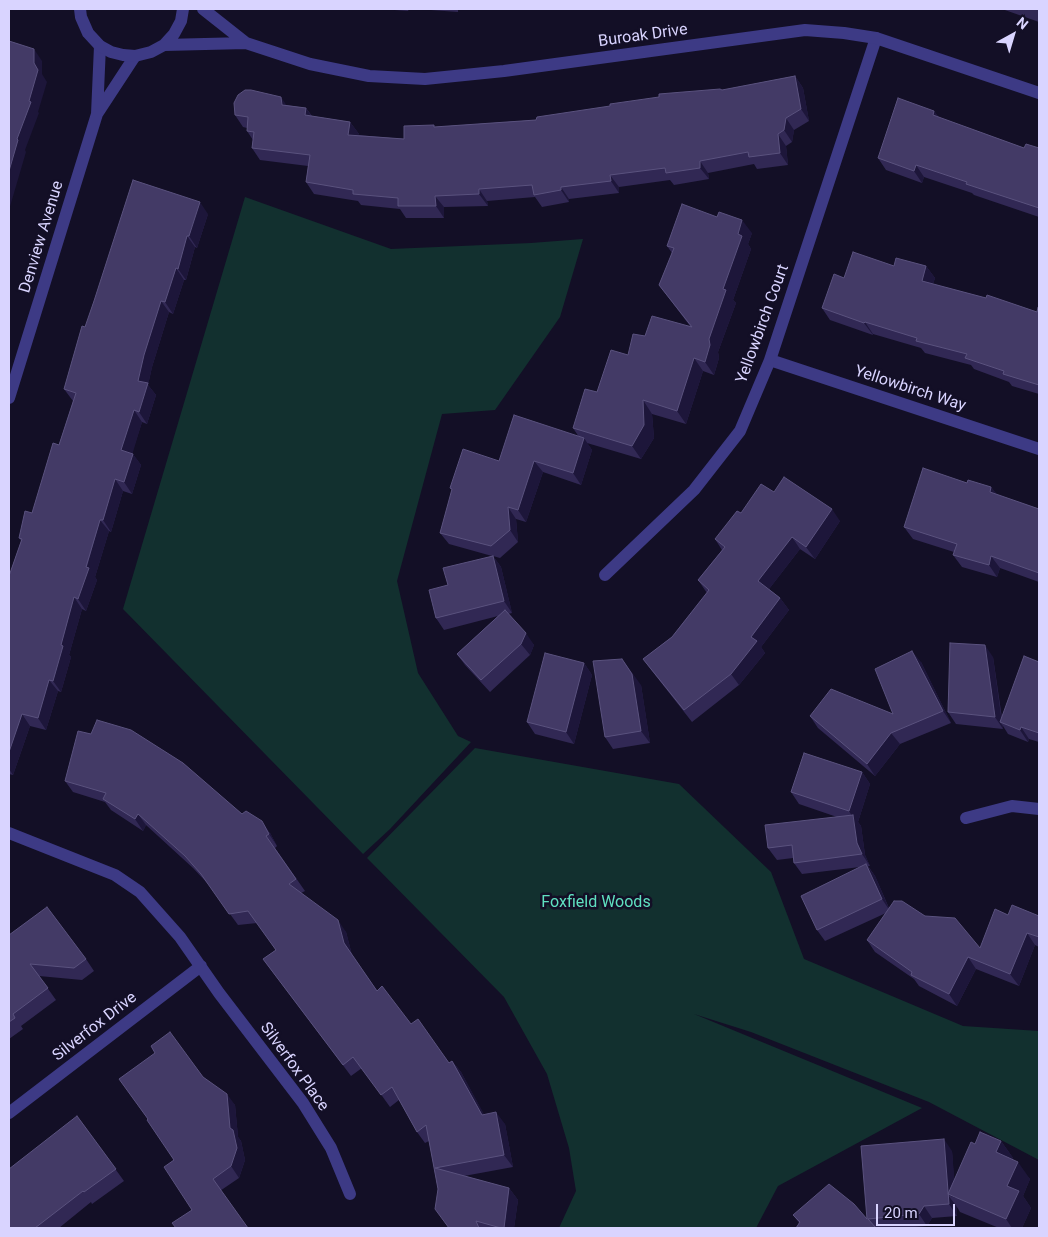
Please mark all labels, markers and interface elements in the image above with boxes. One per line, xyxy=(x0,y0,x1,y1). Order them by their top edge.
north arrow xyxy=(988,10,1038,60)
text: N xyxy=(1014,14,1031,33)
street label: Buroak Drive xyxy=(597,20,689,52)
street label: Denview Avenue xyxy=(16,179,68,295)
street label: Yellowbirch Court xyxy=(733,262,793,386)
street label: Yellowbirch Way xyxy=(852,362,968,416)
park label: Foxfield Woods xyxy=(541,893,651,913)
street label: Silverfox Drive xyxy=(49,988,141,1066)
street label: Silverfox Place xyxy=(255,1019,333,1115)
scale bar xyxy=(878,1194,957,1226)
text: 20 m xyxy=(884,1204,918,1222)

